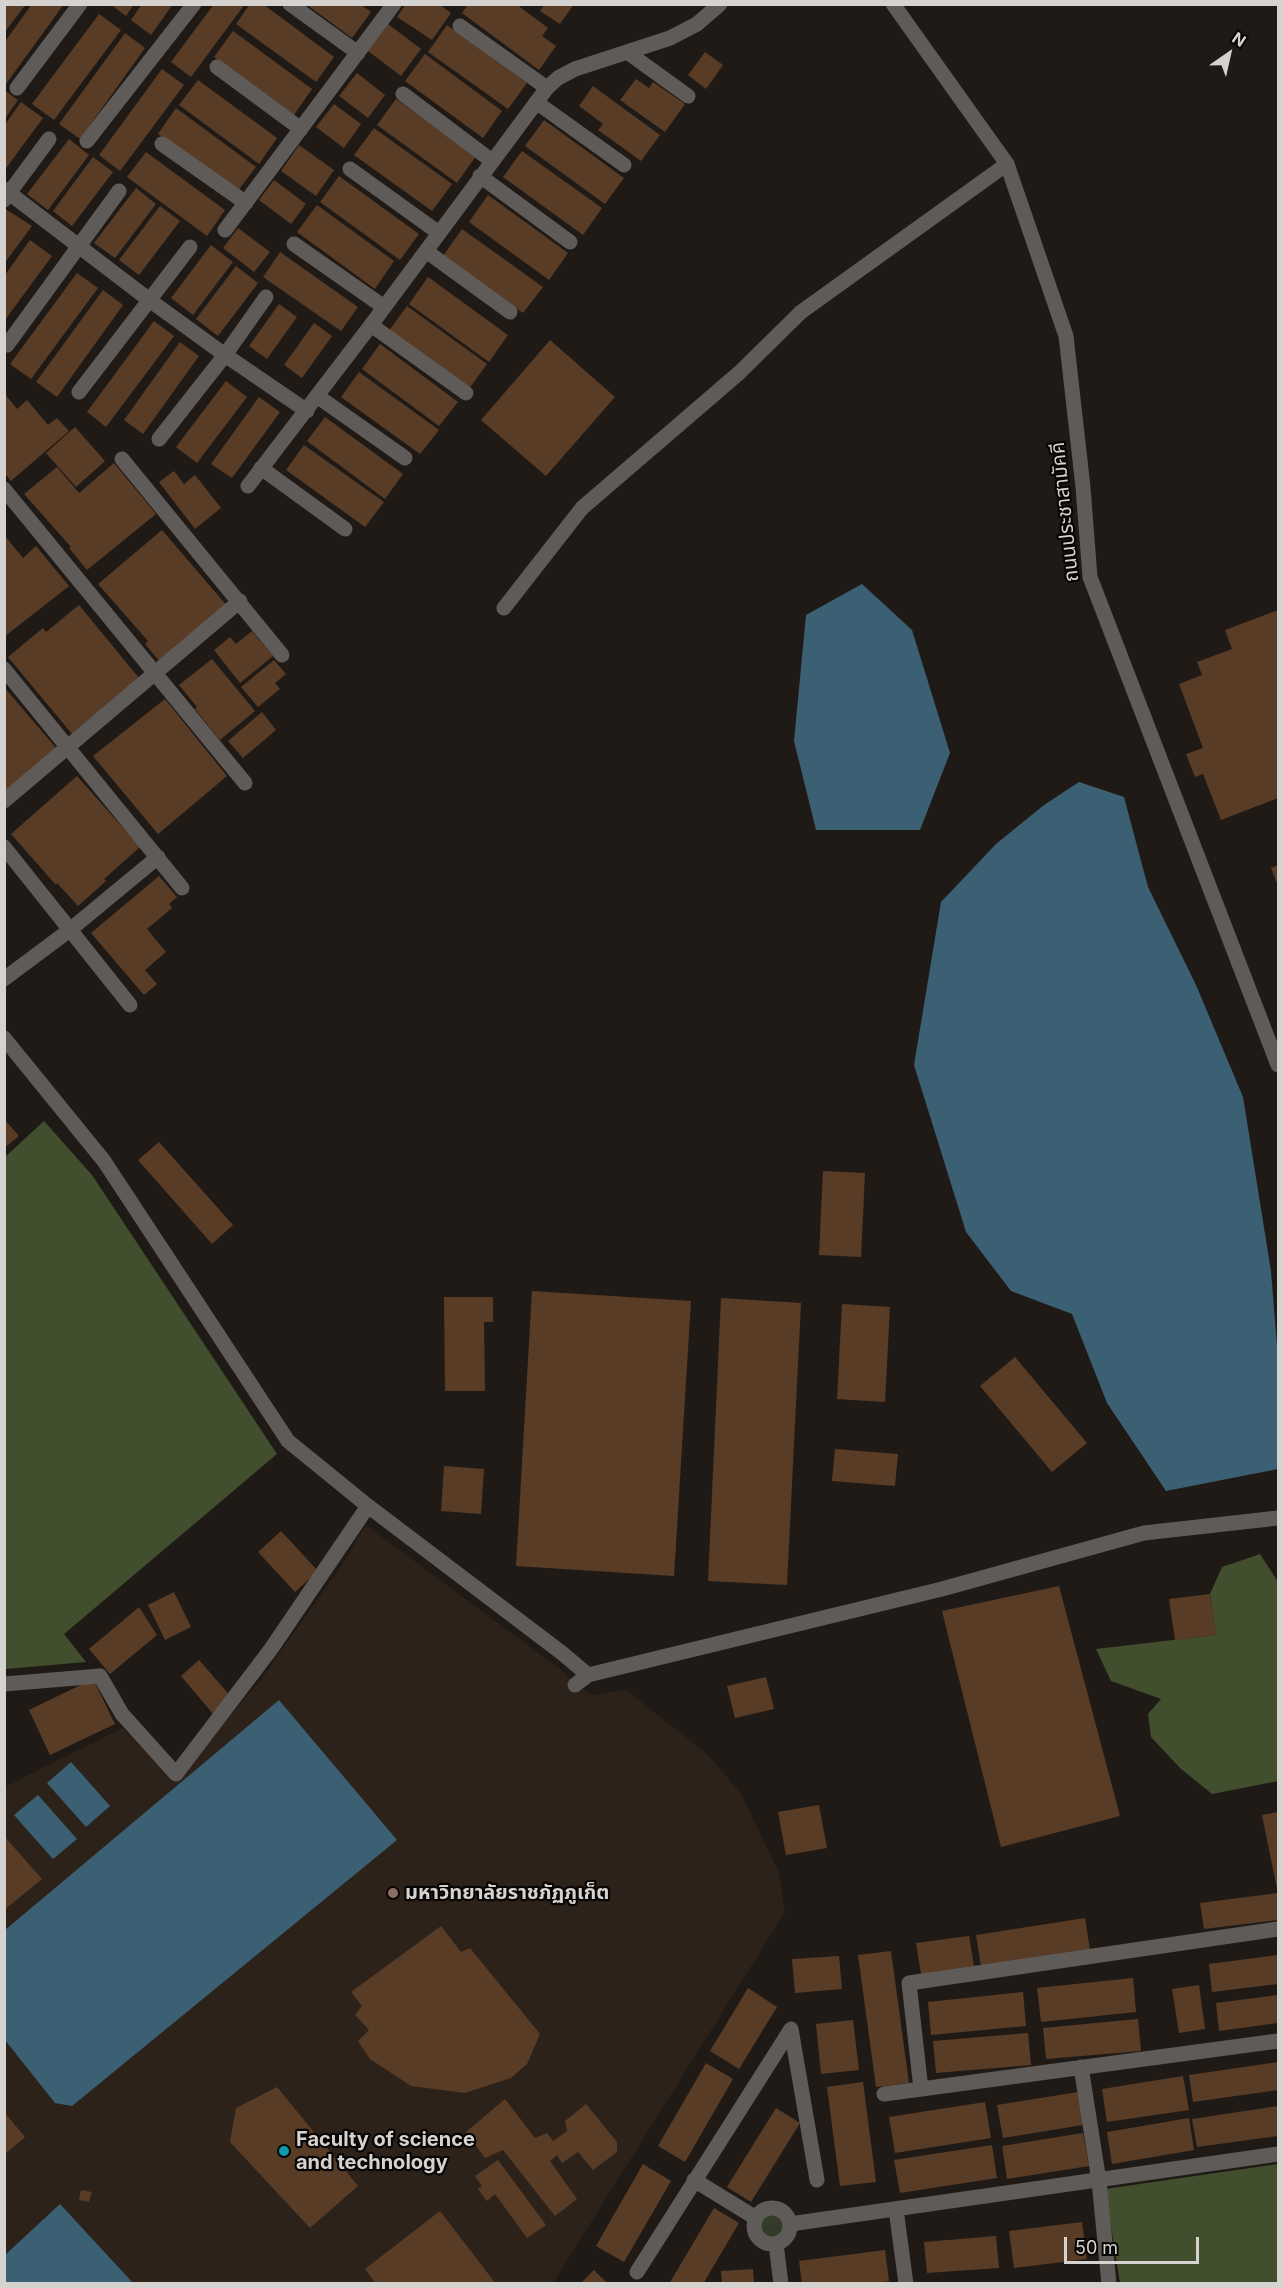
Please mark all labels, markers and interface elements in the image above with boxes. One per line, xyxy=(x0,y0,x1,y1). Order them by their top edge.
north arrow xyxy=(1199,24,1259,84)
text: N xyxy=(1228,27,1250,51)
street label: ถนนประชาสามัคคี xyxy=(1046,441,1084,583)
place label: มหาวิทยาลัยราชภัฏภูเก็ต xyxy=(405,1881,609,1905)
marker: มหาวิทยาลัยราชภัฏภูเก็ต xyxy=(386,1886,400,1900)
place label: Faculty of science and technology xyxy=(296,2128,475,2175)
marker: Faculty of science and technology xyxy=(277,2144,291,2158)
scale bar xyxy=(1067,2225,1202,2263)
text: 50 m xyxy=(1075,2237,1118,2258)

